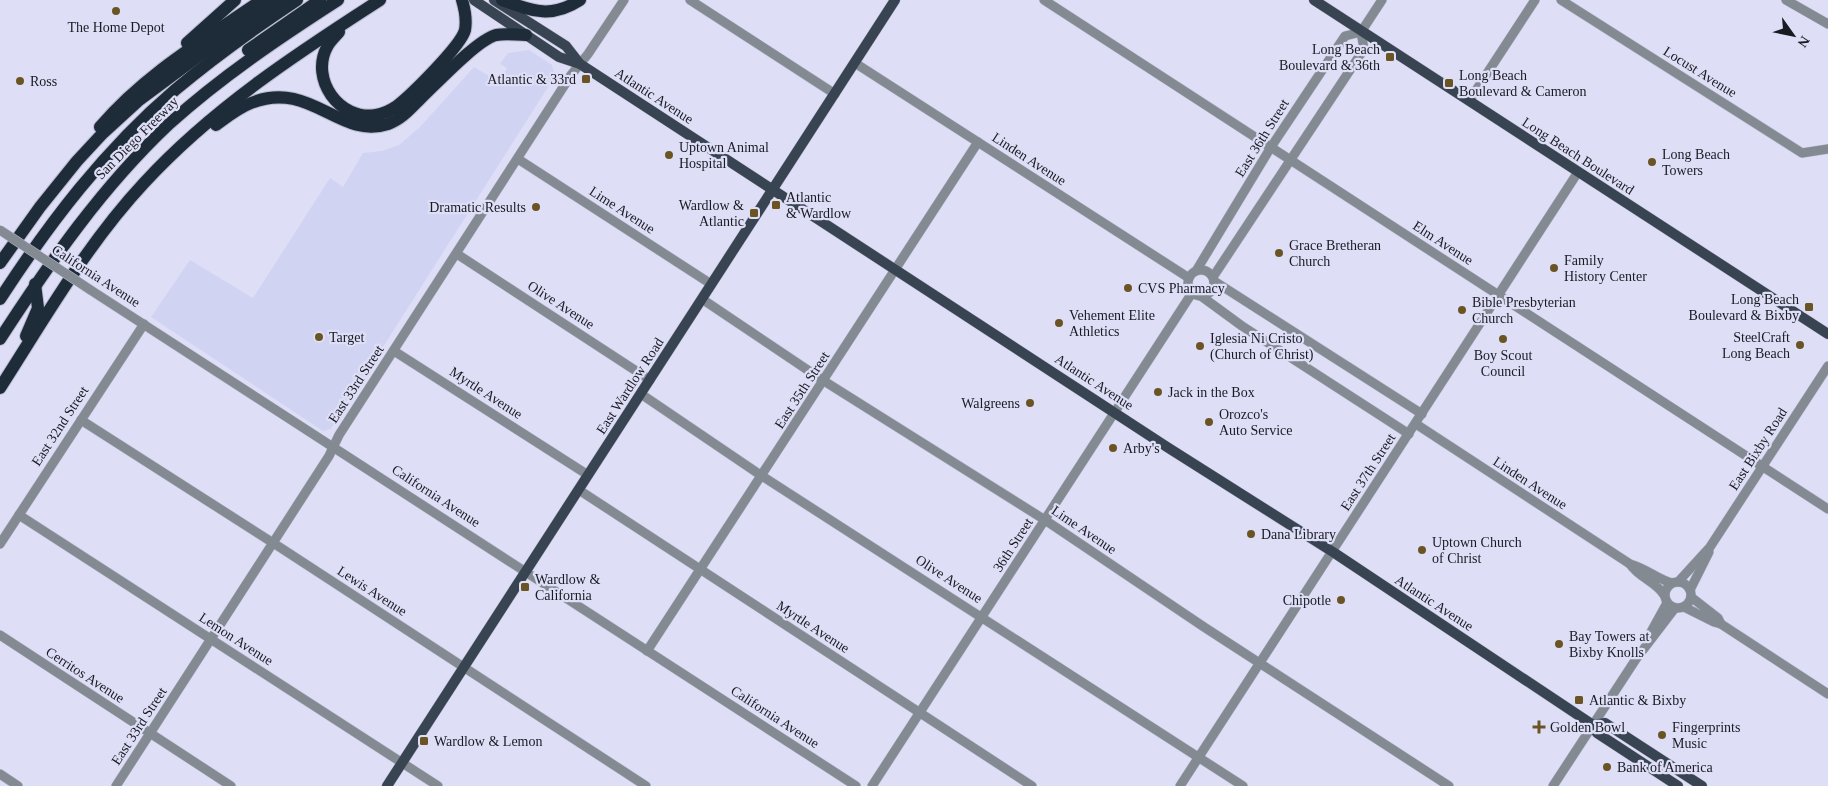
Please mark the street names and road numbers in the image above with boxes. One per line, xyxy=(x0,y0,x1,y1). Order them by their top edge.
street label: Locust Avenue xyxy=(1661,44,1739,100)
street label: Atlantic Avenue xyxy=(612,65,696,127)
street label: San Diego Freeway xyxy=(93,94,181,182)
street label: East 36th Street xyxy=(1232,96,1292,180)
street label: Long Beach Boulevard xyxy=(1519,114,1637,198)
street label: Linden Avenue xyxy=(989,130,1069,188)
street label: Lime Avenue xyxy=(587,183,657,237)
street label: Elm Avenue xyxy=(1410,218,1476,268)
street label: California Avenue xyxy=(49,242,143,310)
street label: Olive Avenue xyxy=(525,278,597,332)
street label: East Wardlow Road xyxy=(593,335,667,437)
street label: East 33rd Street xyxy=(325,342,387,426)
street label: East 35th Street xyxy=(772,349,832,431)
street label: Atlantic Avenue xyxy=(1052,351,1136,413)
street label: Myrtle Avenue xyxy=(447,364,525,422)
street label: East 32nd Street xyxy=(29,383,91,469)
street label: East Bixby Road xyxy=(1726,405,1790,493)
street label: East 37th Street xyxy=(1338,431,1398,513)
street label: Linden Avenue xyxy=(1490,454,1570,512)
street label: California Avenue xyxy=(389,462,483,530)
street label: Lime Avenue xyxy=(1049,503,1119,557)
street label: 36th Street xyxy=(990,515,1036,575)
street label: Olive Avenue xyxy=(913,552,985,606)
street label: Lewis Avenue xyxy=(335,563,409,619)
street label: Atlantic Avenue xyxy=(1392,572,1476,634)
street label: Myrtle Avenue xyxy=(774,598,852,656)
street label: Lemon Avenue xyxy=(196,610,276,668)
street label: Cerritos Avenue xyxy=(43,644,127,706)
street label: California Avenue xyxy=(728,683,822,751)
street label: East 33rd Street xyxy=(108,684,170,768)

